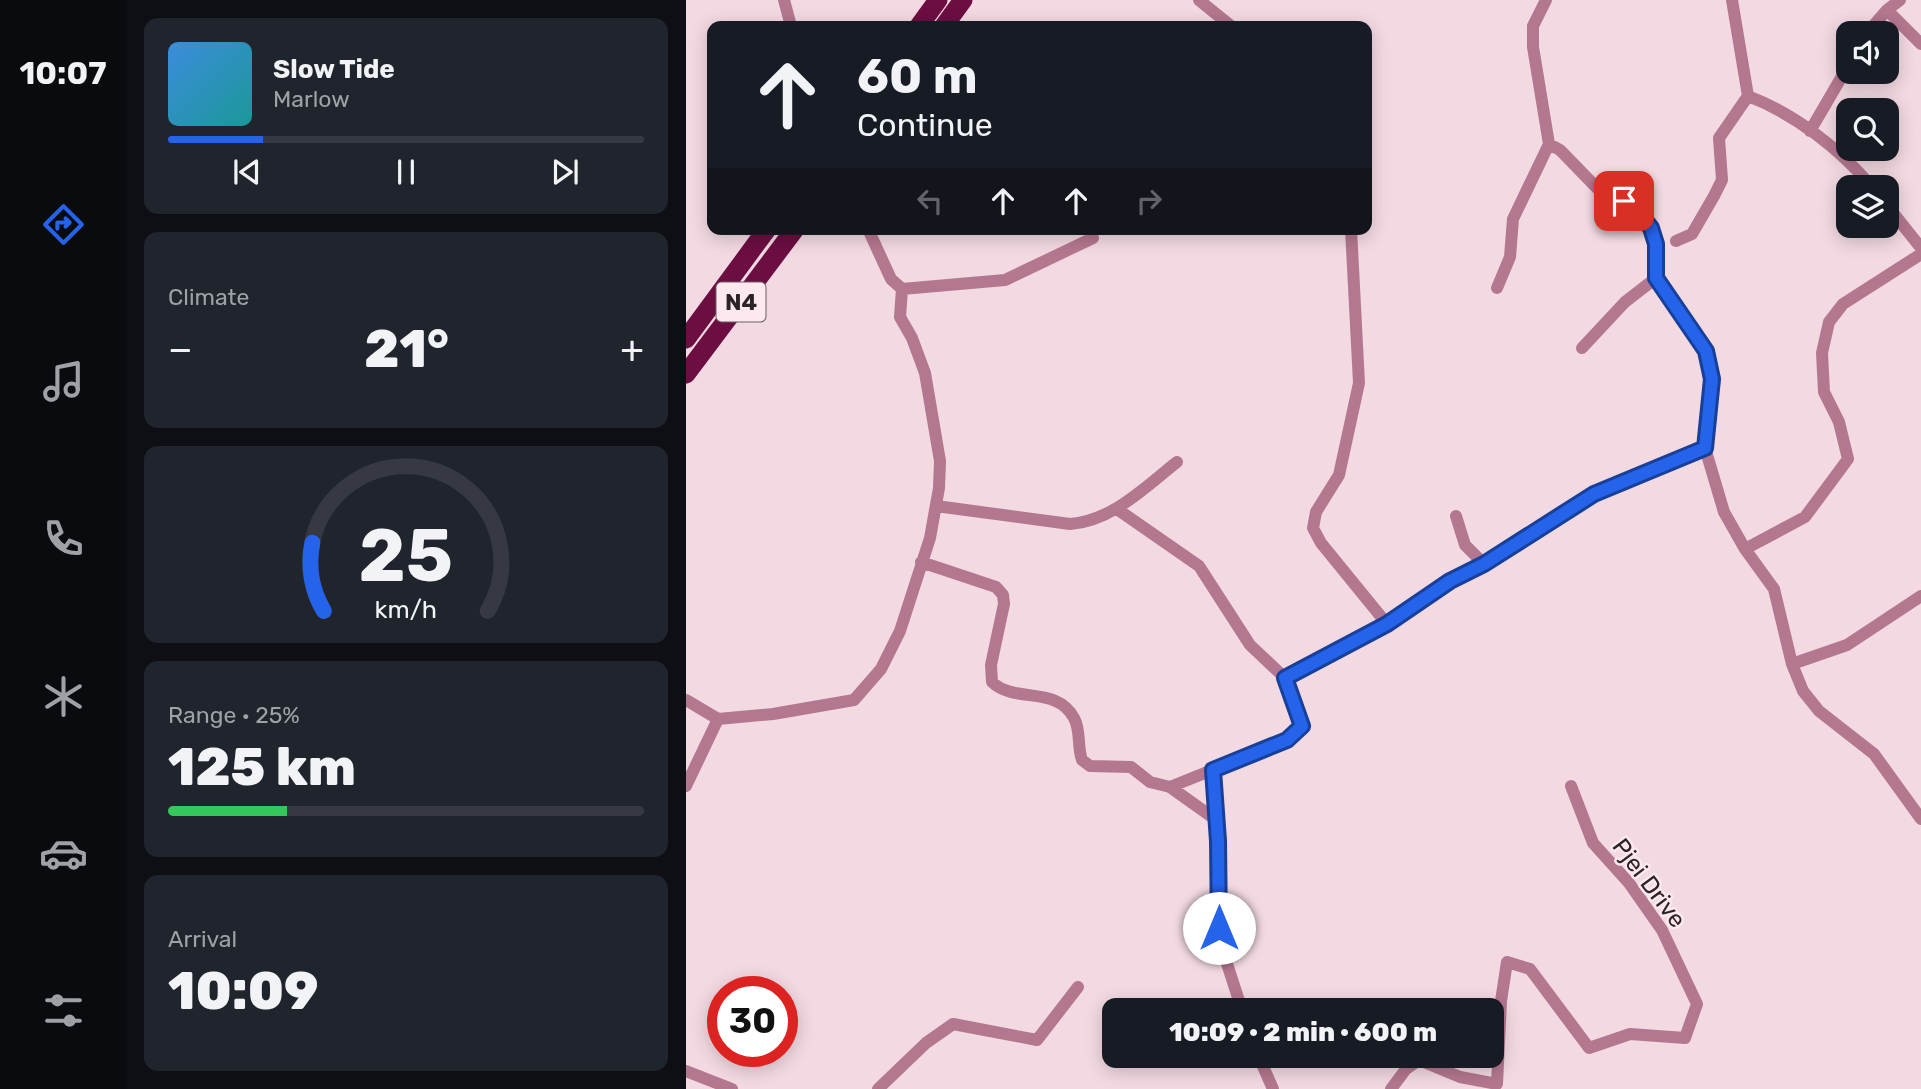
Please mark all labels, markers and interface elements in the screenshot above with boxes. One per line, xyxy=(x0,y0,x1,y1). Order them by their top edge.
map controls xyxy=(1836,21,1899,238)
button: sound xyxy=(1836,21,1899,84)
text: 60 m xyxy=(857,47,978,105)
icon: ahead xyxy=(742,49,833,140)
text: 10:07 xyxy=(19,54,107,92)
text: Slow Tide xyxy=(273,54,395,85)
text: Marlow xyxy=(273,85,350,113)
button: search xyxy=(1836,98,1899,161)
text: Continue xyxy=(857,106,993,144)
icon: previous xyxy=(228,153,266,191)
icon: pause xyxy=(387,153,425,191)
icon: next xyxy=(546,153,584,191)
pin xyxy=(1594,171,1654,231)
button: layers xyxy=(1836,175,1899,238)
icon: left xyxy=(911,182,949,220)
icon: ahead xyxy=(984,182,1022,220)
icon: ahead xyxy=(1057,182,1095,220)
icon: right xyxy=(1130,182,1168,220)
icon: arrive xyxy=(1605,182,1643,220)
icon: directions xyxy=(39,200,88,249)
road number: N4 xyxy=(716,282,766,322)
text: Climate xyxy=(168,283,249,311)
text: 21° xyxy=(364,318,449,380)
text: − xyxy=(168,326,193,372)
text: + xyxy=(620,326,644,372)
icon: music xyxy=(39,357,88,406)
text: 25 xyxy=(359,513,453,599)
icon: phone xyxy=(39,514,88,563)
text: km/h xyxy=(375,594,437,623)
icon: climate xyxy=(39,672,88,721)
text: Range · 25% xyxy=(168,701,300,729)
text: 125 km xyxy=(168,736,356,798)
icon: car xyxy=(39,829,88,878)
street label: Pjei Drive xyxy=(1606,833,1692,933)
position arrow xyxy=(1182,891,1256,965)
text: Arrival xyxy=(168,925,237,953)
text: 10:09 xyxy=(168,960,319,1022)
speed limit sign: 30 xyxy=(707,976,798,1067)
icon: filters xyxy=(39,986,88,1035)
text: 10:09 · 2 min · 600 m xyxy=(1169,1017,1437,1048)

